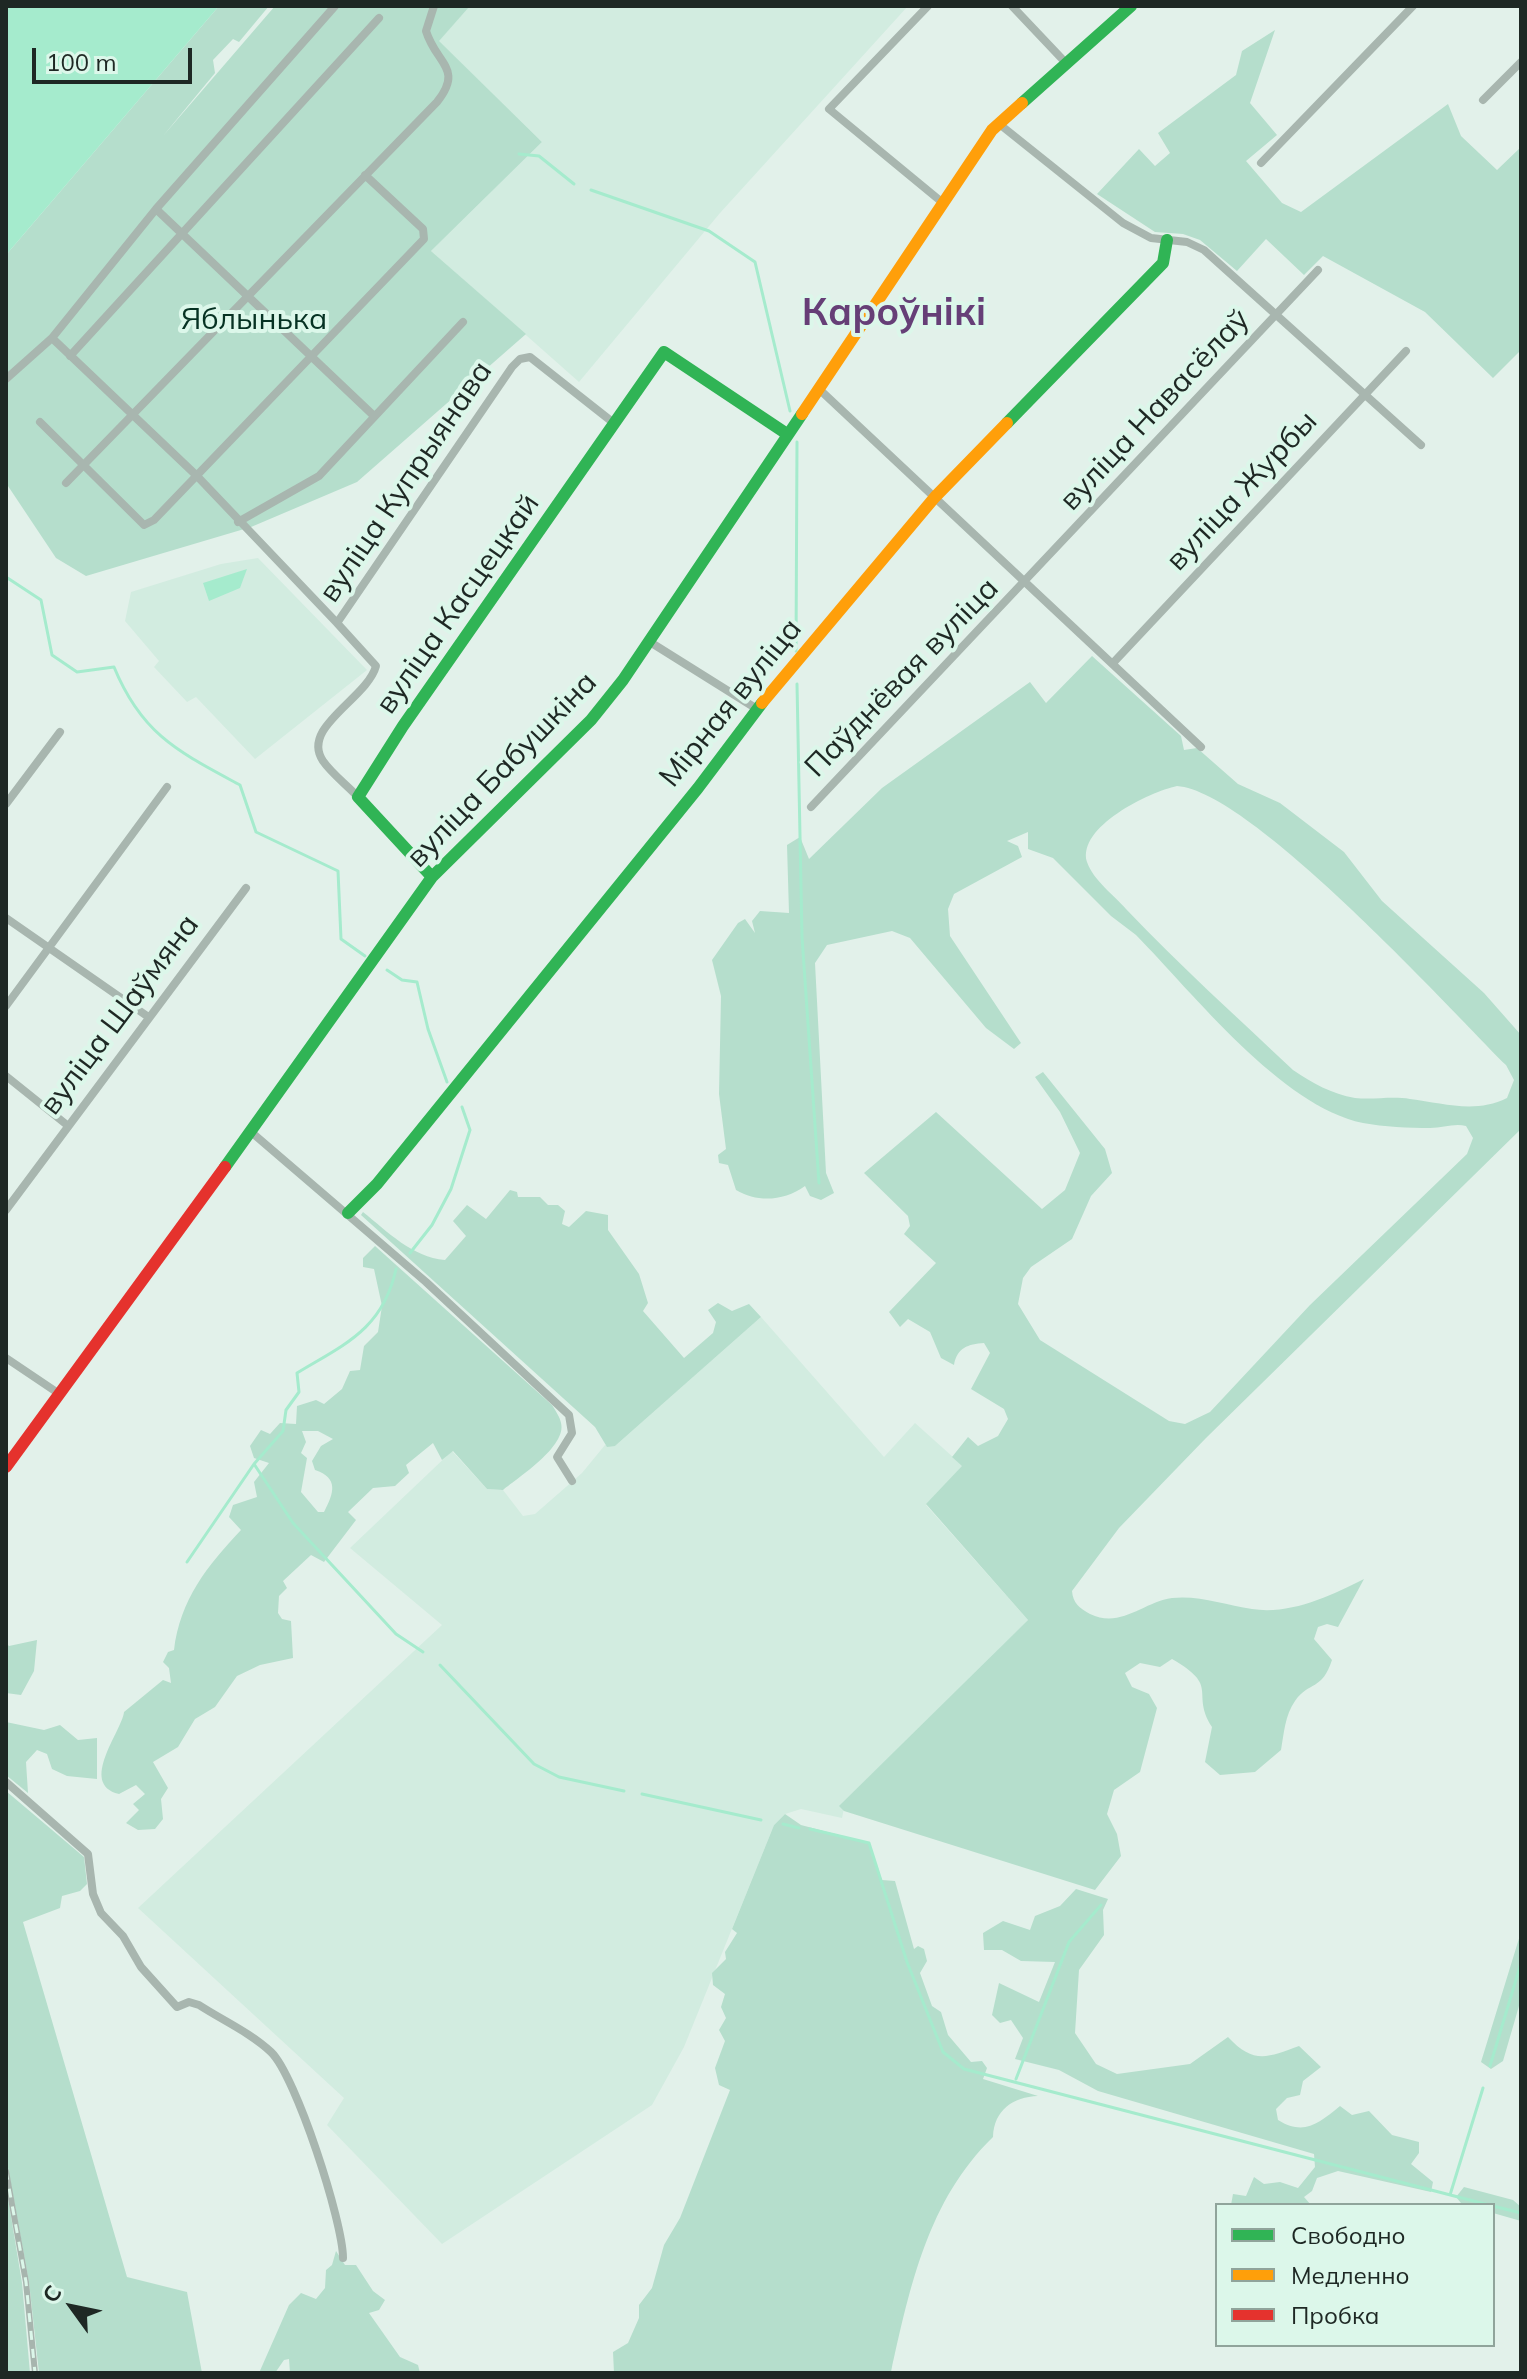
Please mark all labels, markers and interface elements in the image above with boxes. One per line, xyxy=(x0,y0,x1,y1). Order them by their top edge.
scale bar xyxy=(36,32,196,82)
text: 100 m xyxy=(46,47,117,77)
district label: Кароўнікі xyxy=(802,291,986,337)
park label: Яблынька xyxy=(181,302,327,338)
street label: вуліца Навасёлаў xyxy=(1053,302,1257,518)
street label: вуліца Купрыянава xyxy=(312,355,500,609)
street label: вуліца Журбы xyxy=(1159,404,1325,578)
street label: вуліца Касцецкай xyxy=(369,487,547,721)
street label: Паўднёвая вуліца xyxy=(798,571,1006,785)
street label: Мірная вуліца xyxy=(652,612,810,794)
street label: вуліца Бабушкіна xyxy=(399,665,605,875)
street label: вуліца Шаўмяна xyxy=(33,908,207,1122)
legend xyxy=(1215,2203,1495,2347)
text: Свободно xyxy=(1291,2220,1406,2250)
text: Медленно xyxy=(1291,2260,1410,2290)
north arrow xyxy=(32,2267,112,2347)
text: С xyxy=(36,2280,68,2308)
text: Пробка xyxy=(1291,2300,1379,2330)

